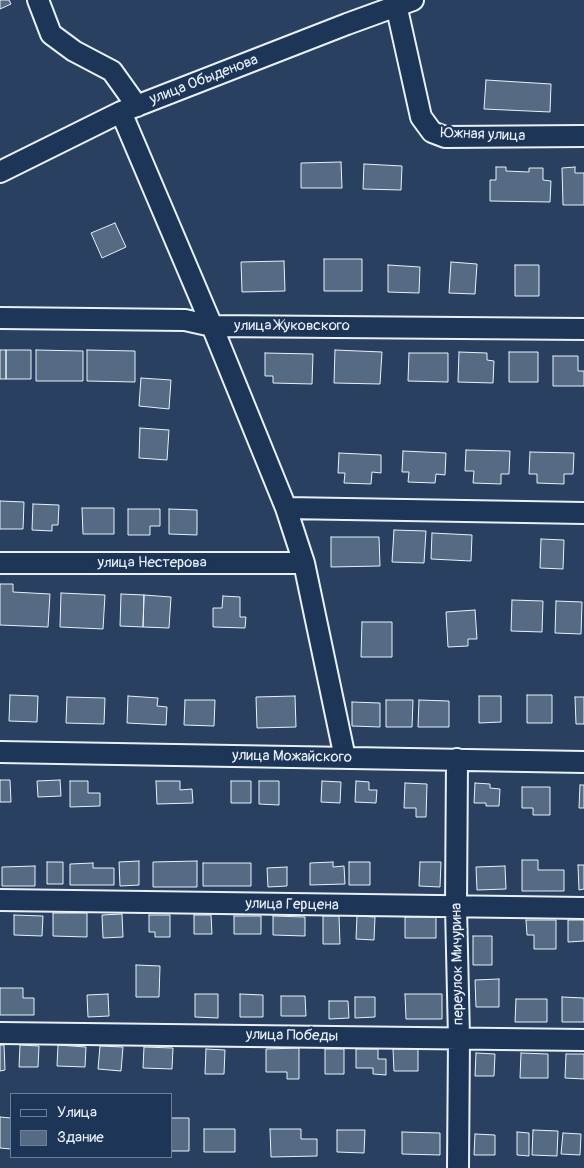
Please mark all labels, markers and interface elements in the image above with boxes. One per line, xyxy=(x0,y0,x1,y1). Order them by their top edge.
street label: улица Обыденова xyxy=(147,51,261,109)
street label: Южная улица xyxy=(440,125,526,145)
street label: улица Жуковского xyxy=(234,317,350,335)
street label: улица Нестерова xyxy=(97,554,207,572)
street label: улица Можайского xyxy=(232,747,352,767)
street label: улица Герцена xyxy=(245,895,339,915)
street label: переулок Мичурина xyxy=(448,903,468,1025)
street label: улица Победы xyxy=(246,1026,338,1046)
legend xyxy=(10,1093,172,1158)
text: Улица xyxy=(57,1103,97,1122)
text: Здание xyxy=(57,1128,104,1147)

